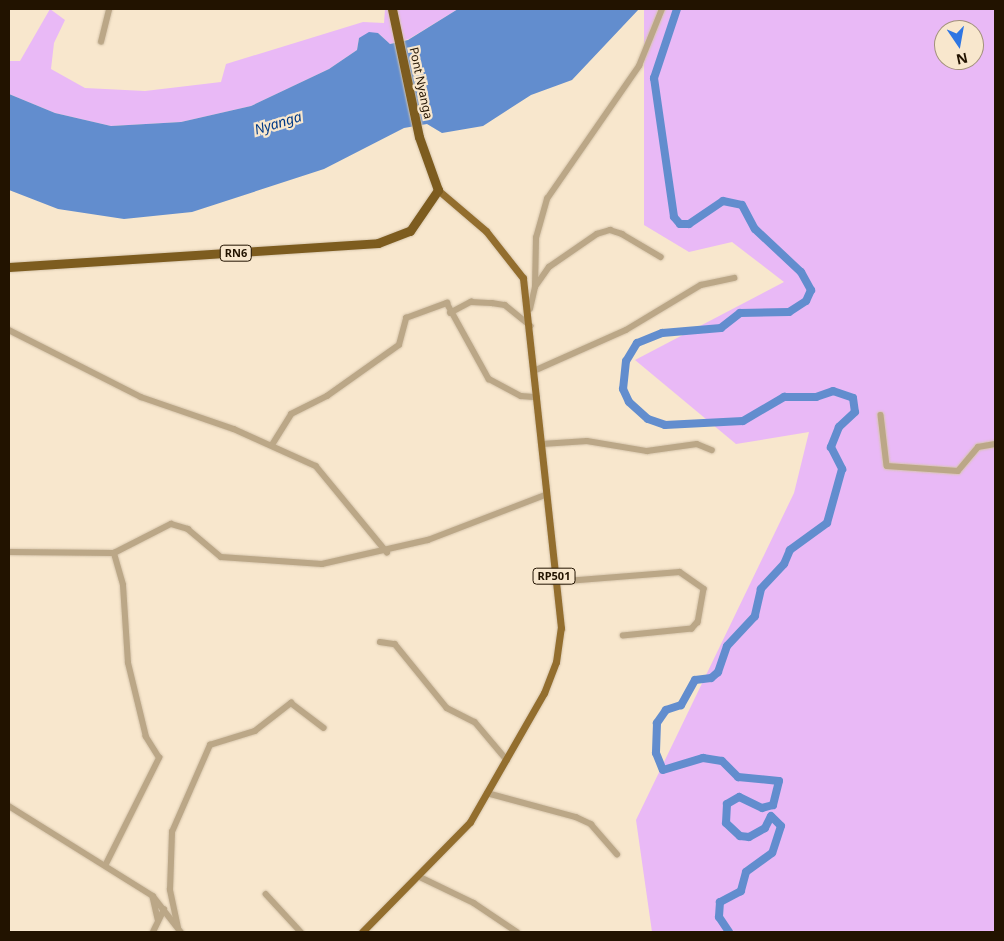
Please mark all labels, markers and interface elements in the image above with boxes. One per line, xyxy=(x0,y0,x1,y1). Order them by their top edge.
north arrow xyxy=(934,20,984,70)
street label: Pont Nyanga xyxy=(406,46,436,120)
text: N xyxy=(954,49,970,70)
water label: Nyanga xyxy=(252,108,304,138)
road number: RN6 xyxy=(220,244,252,262)
road number: RP501 xyxy=(532,568,576,584)

